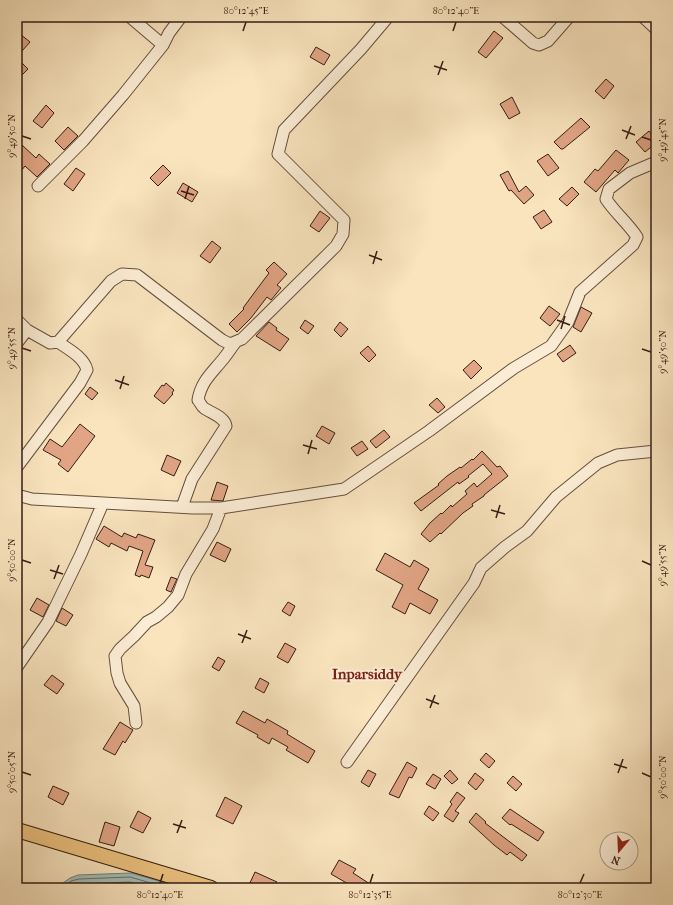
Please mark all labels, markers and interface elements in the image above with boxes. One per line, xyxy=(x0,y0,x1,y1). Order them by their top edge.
text: 80°12'45"E xyxy=(224,5,269,17)
text: 80°12'40"E xyxy=(433,5,479,17)
text: 9°49'50"N xyxy=(6,114,18,158)
text: 9°49'45"N xyxy=(657,118,669,162)
text: 9°49'55"N xyxy=(6,326,18,369)
text: 9°49'50"N xyxy=(657,330,669,374)
text: 9°50'00"N xyxy=(6,538,18,582)
text: 9°49'55"N xyxy=(657,543,669,586)
district label: Inparsiddy xyxy=(332,665,403,683)
text: 9°50'05"N xyxy=(6,751,18,793)
text: 9°50'00"N xyxy=(657,755,669,799)
north arrow xyxy=(599,831,639,871)
text: N xyxy=(609,852,622,867)
text: 80°12'40"E xyxy=(137,889,183,901)
text: 80°12'35"E xyxy=(348,889,392,901)
text: 80°12'30"E xyxy=(558,889,602,901)

